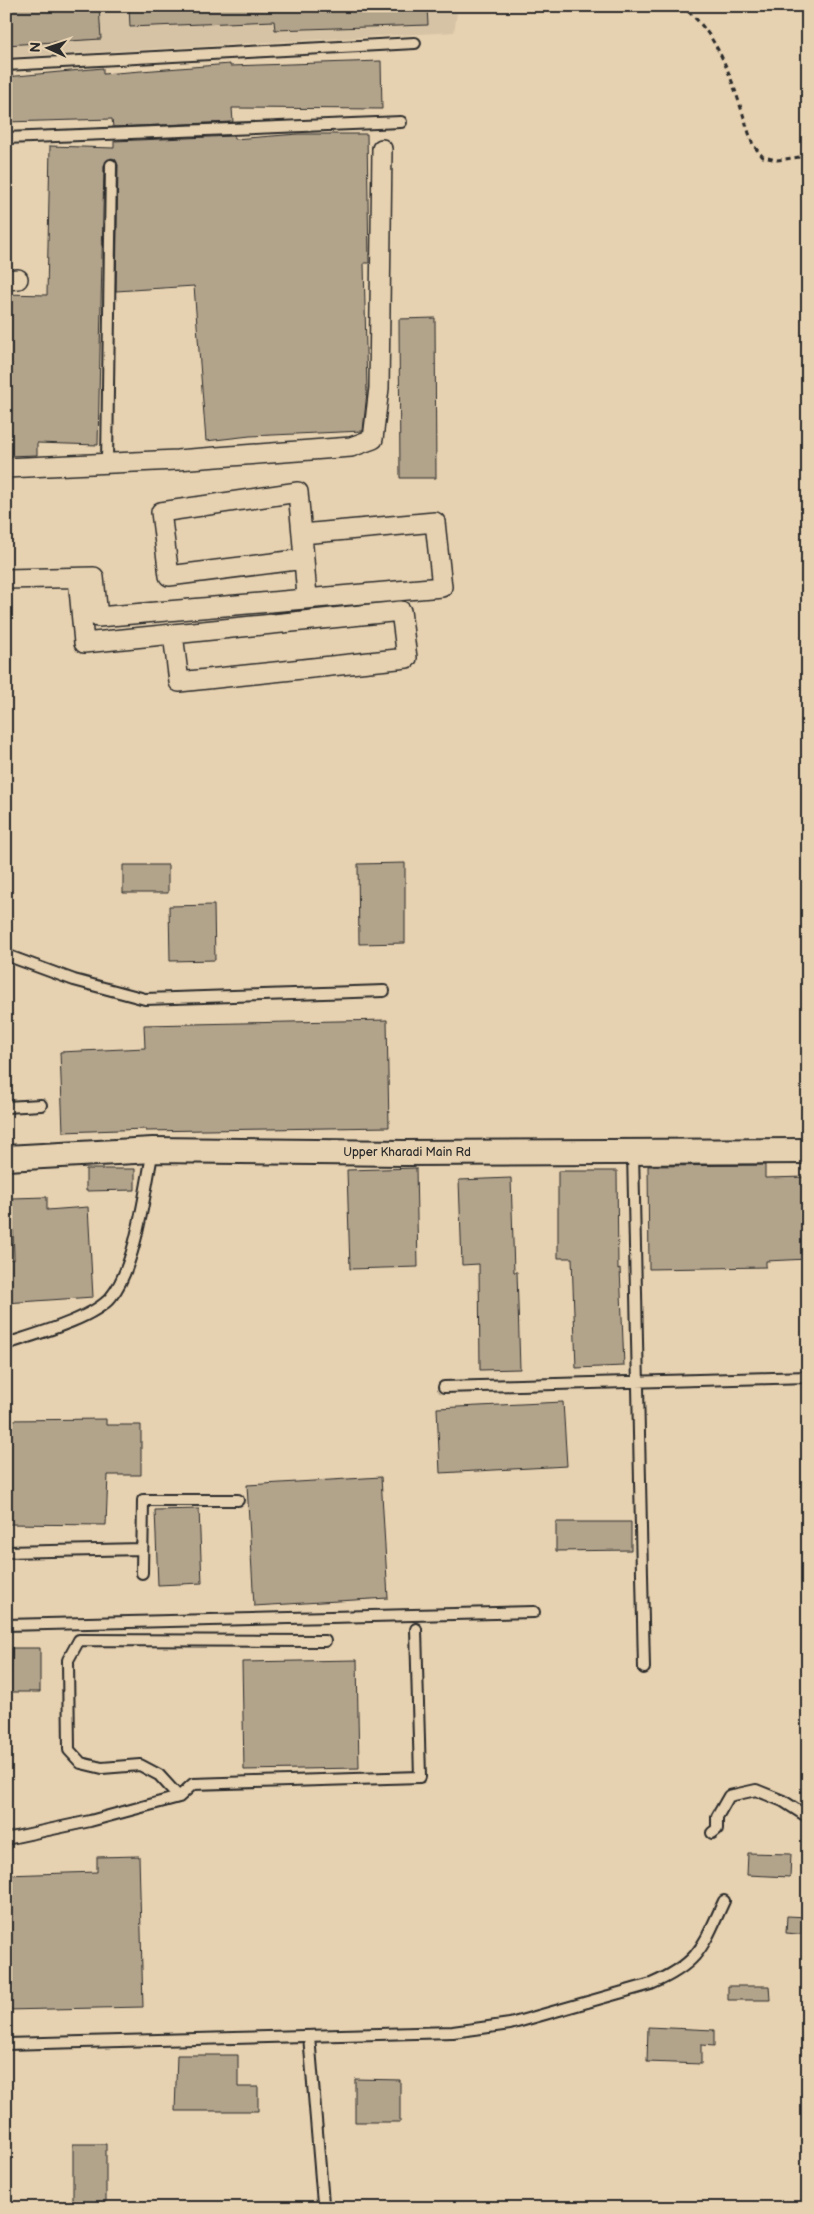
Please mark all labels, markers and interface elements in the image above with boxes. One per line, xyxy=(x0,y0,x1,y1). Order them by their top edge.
north arrow xyxy=(22,22,72,72)
text: N xyxy=(27,42,44,53)
street label: Upper Kharadi Main Rd xyxy=(343,1145,471,1160)

